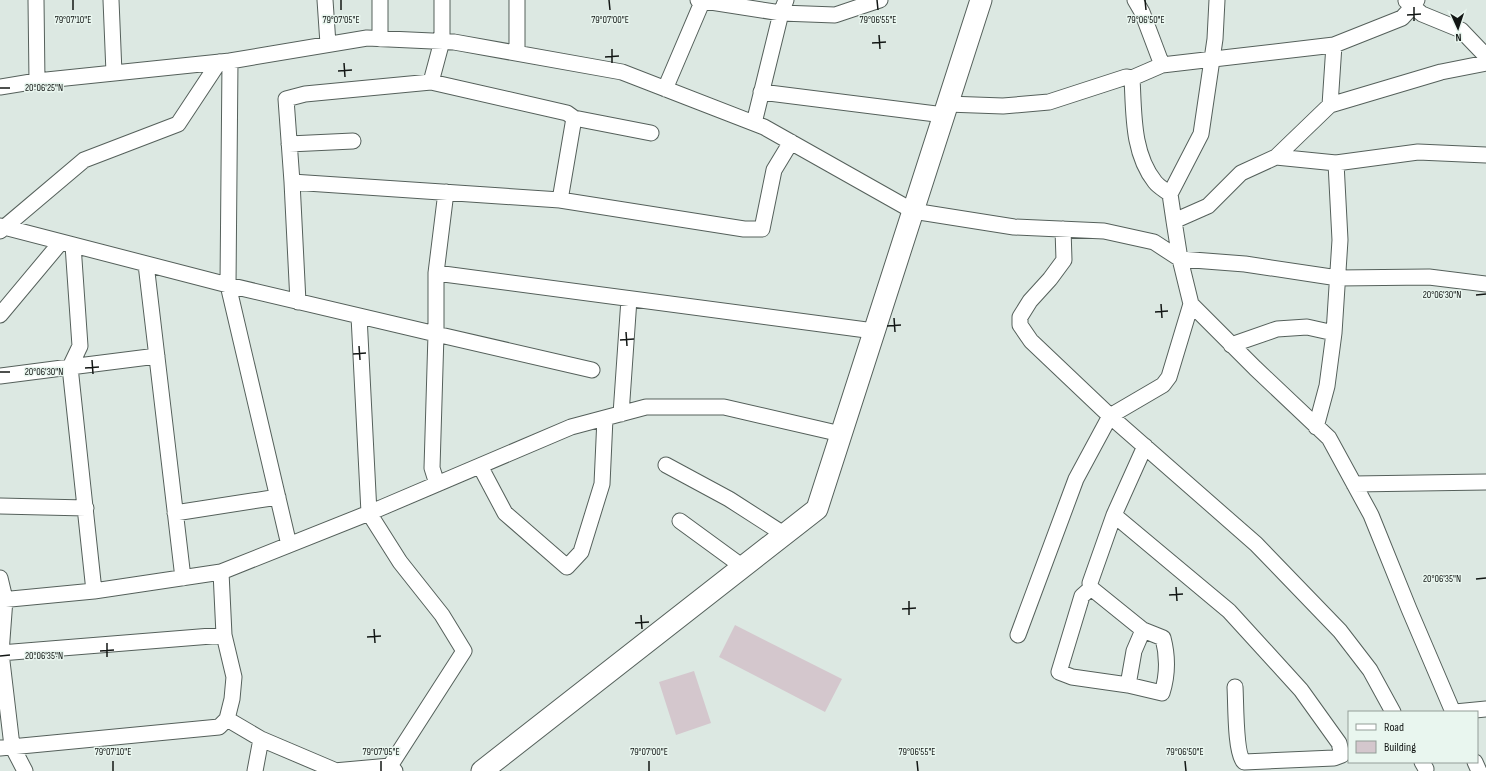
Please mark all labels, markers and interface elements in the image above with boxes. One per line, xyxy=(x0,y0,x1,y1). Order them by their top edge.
north arrow xyxy=(1438,8,1478,48)
text: 79°07'10"E xyxy=(55,14,91,26)
text: 79°07'05"E xyxy=(322,14,360,26)
text: 79°07'00"E xyxy=(591,14,629,26)
text: 79°06'55"E xyxy=(860,14,896,26)
text: 79°06'50"E xyxy=(1127,14,1165,26)
text: N xyxy=(1455,31,1462,44)
text: 20°06'25"N xyxy=(25,82,63,94)
text: 20°06'30"N xyxy=(1423,289,1461,301)
text: 20°06'30"N xyxy=(25,366,63,378)
text: 20°06'35"N xyxy=(1423,573,1461,585)
text: 20°06'35"N xyxy=(25,650,63,662)
legend xyxy=(1348,711,1478,763)
text: Road xyxy=(1384,720,1404,735)
text: Building xyxy=(1384,740,1416,755)
text: 79°07'10"E xyxy=(95,746,131,758)
text: 79°07'05"E xyxy=(362,746,400,758)
text: 79°07'00"E xyxy=(630,746,668,758)
text: 79°06'55"E xyxy=(899,746,935,758)
text: 79°06'50"E xyxy=(1166,746,1204,758)

